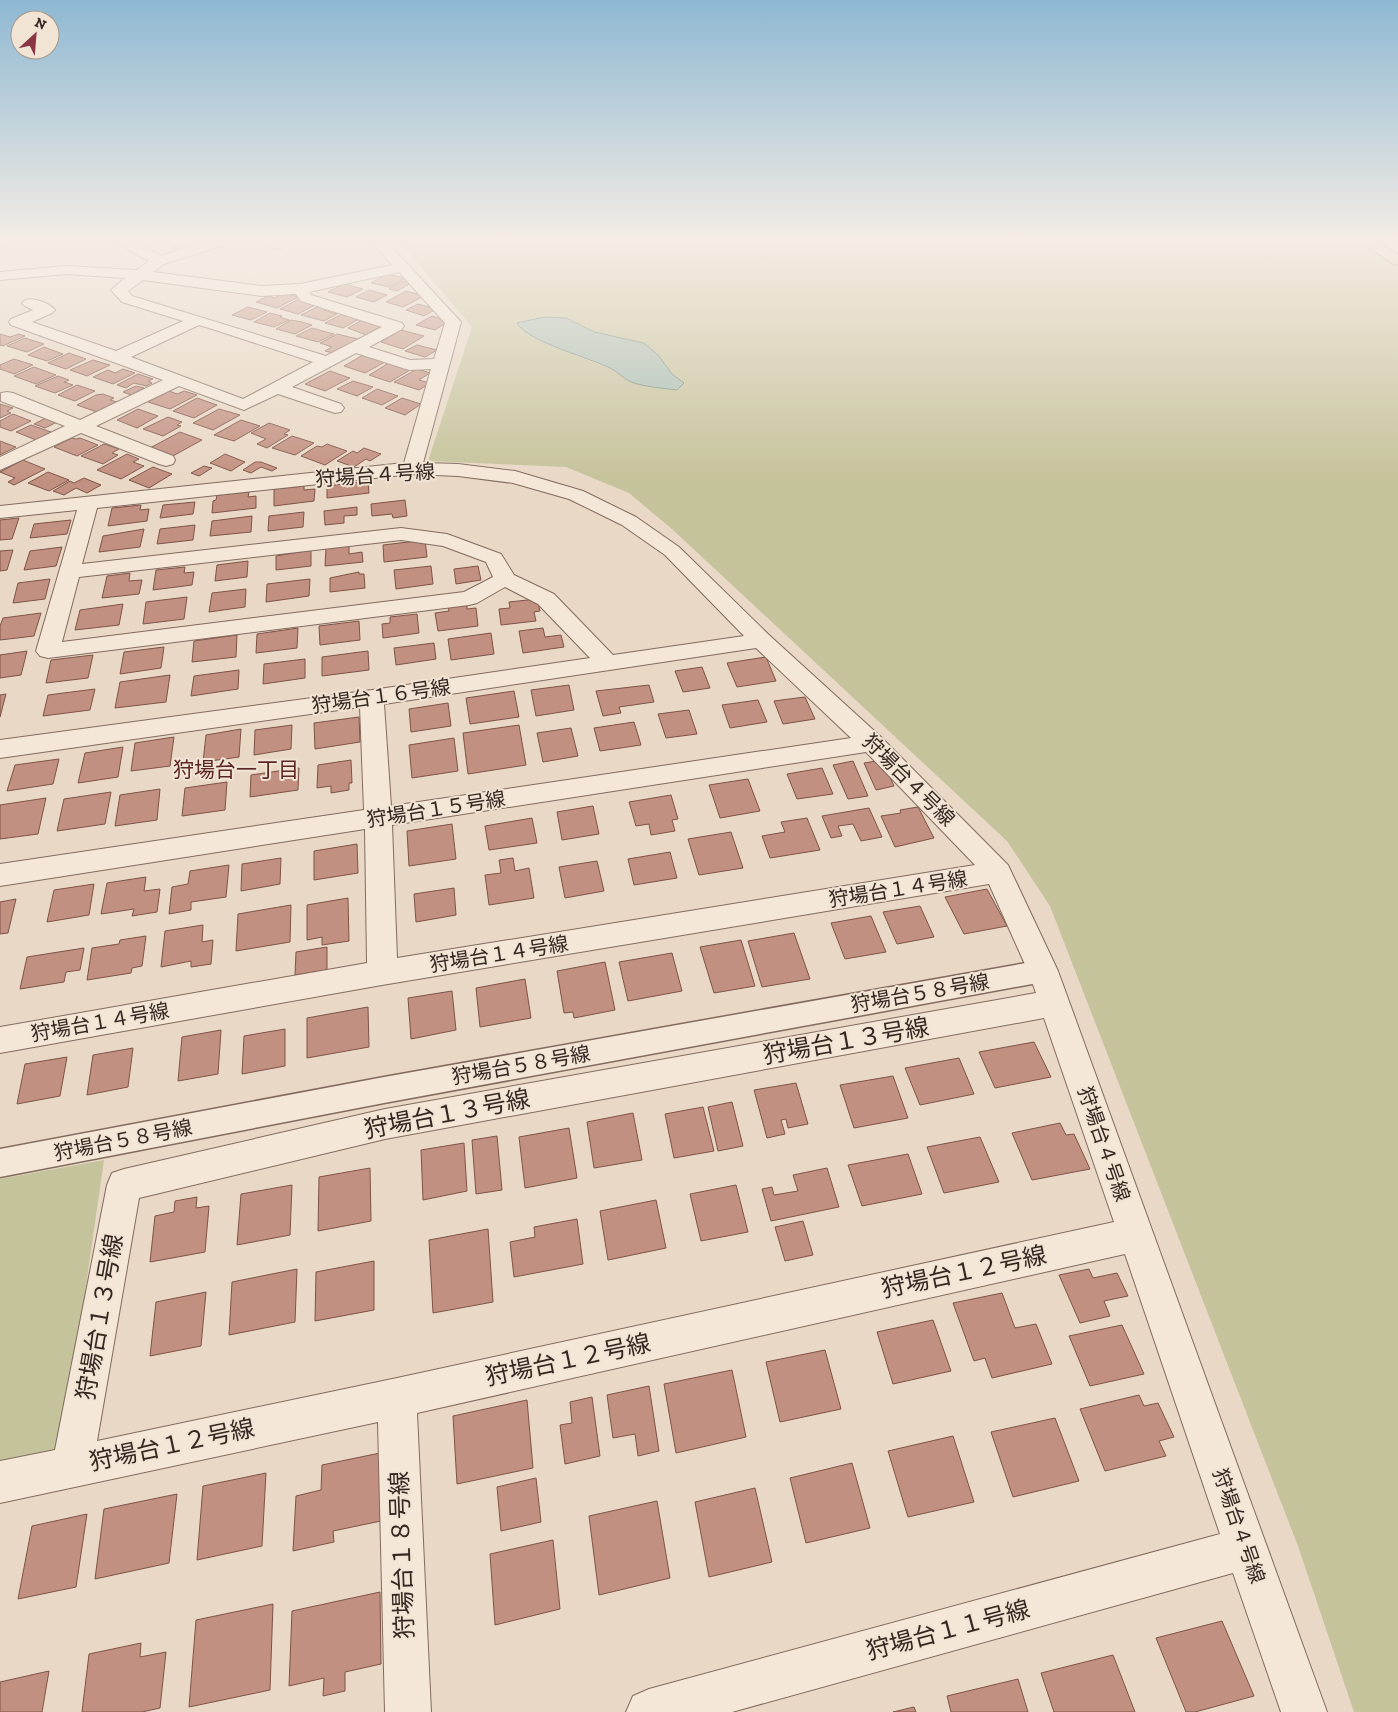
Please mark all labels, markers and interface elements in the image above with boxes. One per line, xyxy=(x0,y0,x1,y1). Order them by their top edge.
north arrow xyxy=(10,10,60,60)
text: N xyxy=(32,14,49,34)
street label: 狩場台４号線 xyxy=(314,459,436,491)
street label: 狩場台１６号線 xyxy=(310,674,452,718)
street label: 狩場台４号線 xyxy=(858,729,960,831)
district label: 狩場台一丁目 xyxy=(173,757,299,782)
street label: 狩場台１５号線 xyxy=(365,786,507,832)
street label: 狩場台１４号線 xyxy=(827,866,969,912)
street label: 狩場台１４号線 xyxy=(428,931,570,977)
street label: 狩場台５８号線 xyxy=(849,969,991,1017)
street label: 狩場台１４号線 xyxy=(29,998,171,1046)
street label: 狩場台１３号線 xyxy=(761,1012,931,1069)
street label: 狩場台５８号線 xyxy=(450,1041,592,1089)
street label: 狩場台１３号線 xyxy=(362,1083,532,1144)
street label: 狩場台４号線 xyxy=(1073,1083,1135,1205)
street label: 狩場台５８号線 xyxy=(52,1115,194,1165)
street label: 狩場台１３号線 xyxy=(71,1232,128,1402)
street label: 狩場台１２号線 xyxy=(879,1240,1049,1303)
street label: 狩場台１２号線 xyxy=(483,1328,653,1391)
street label: 狩場台１２号線 xyxy=(87,1413,257,1476)
street label: 狩場台４号線 xyxy=(1208,1465,1270,1587)
street label: 狩場台１８号線 xyxy=(384,1471,419,1639)
street label: 狩場台１１号線 xyxy=(863,1594,1033,1665)

